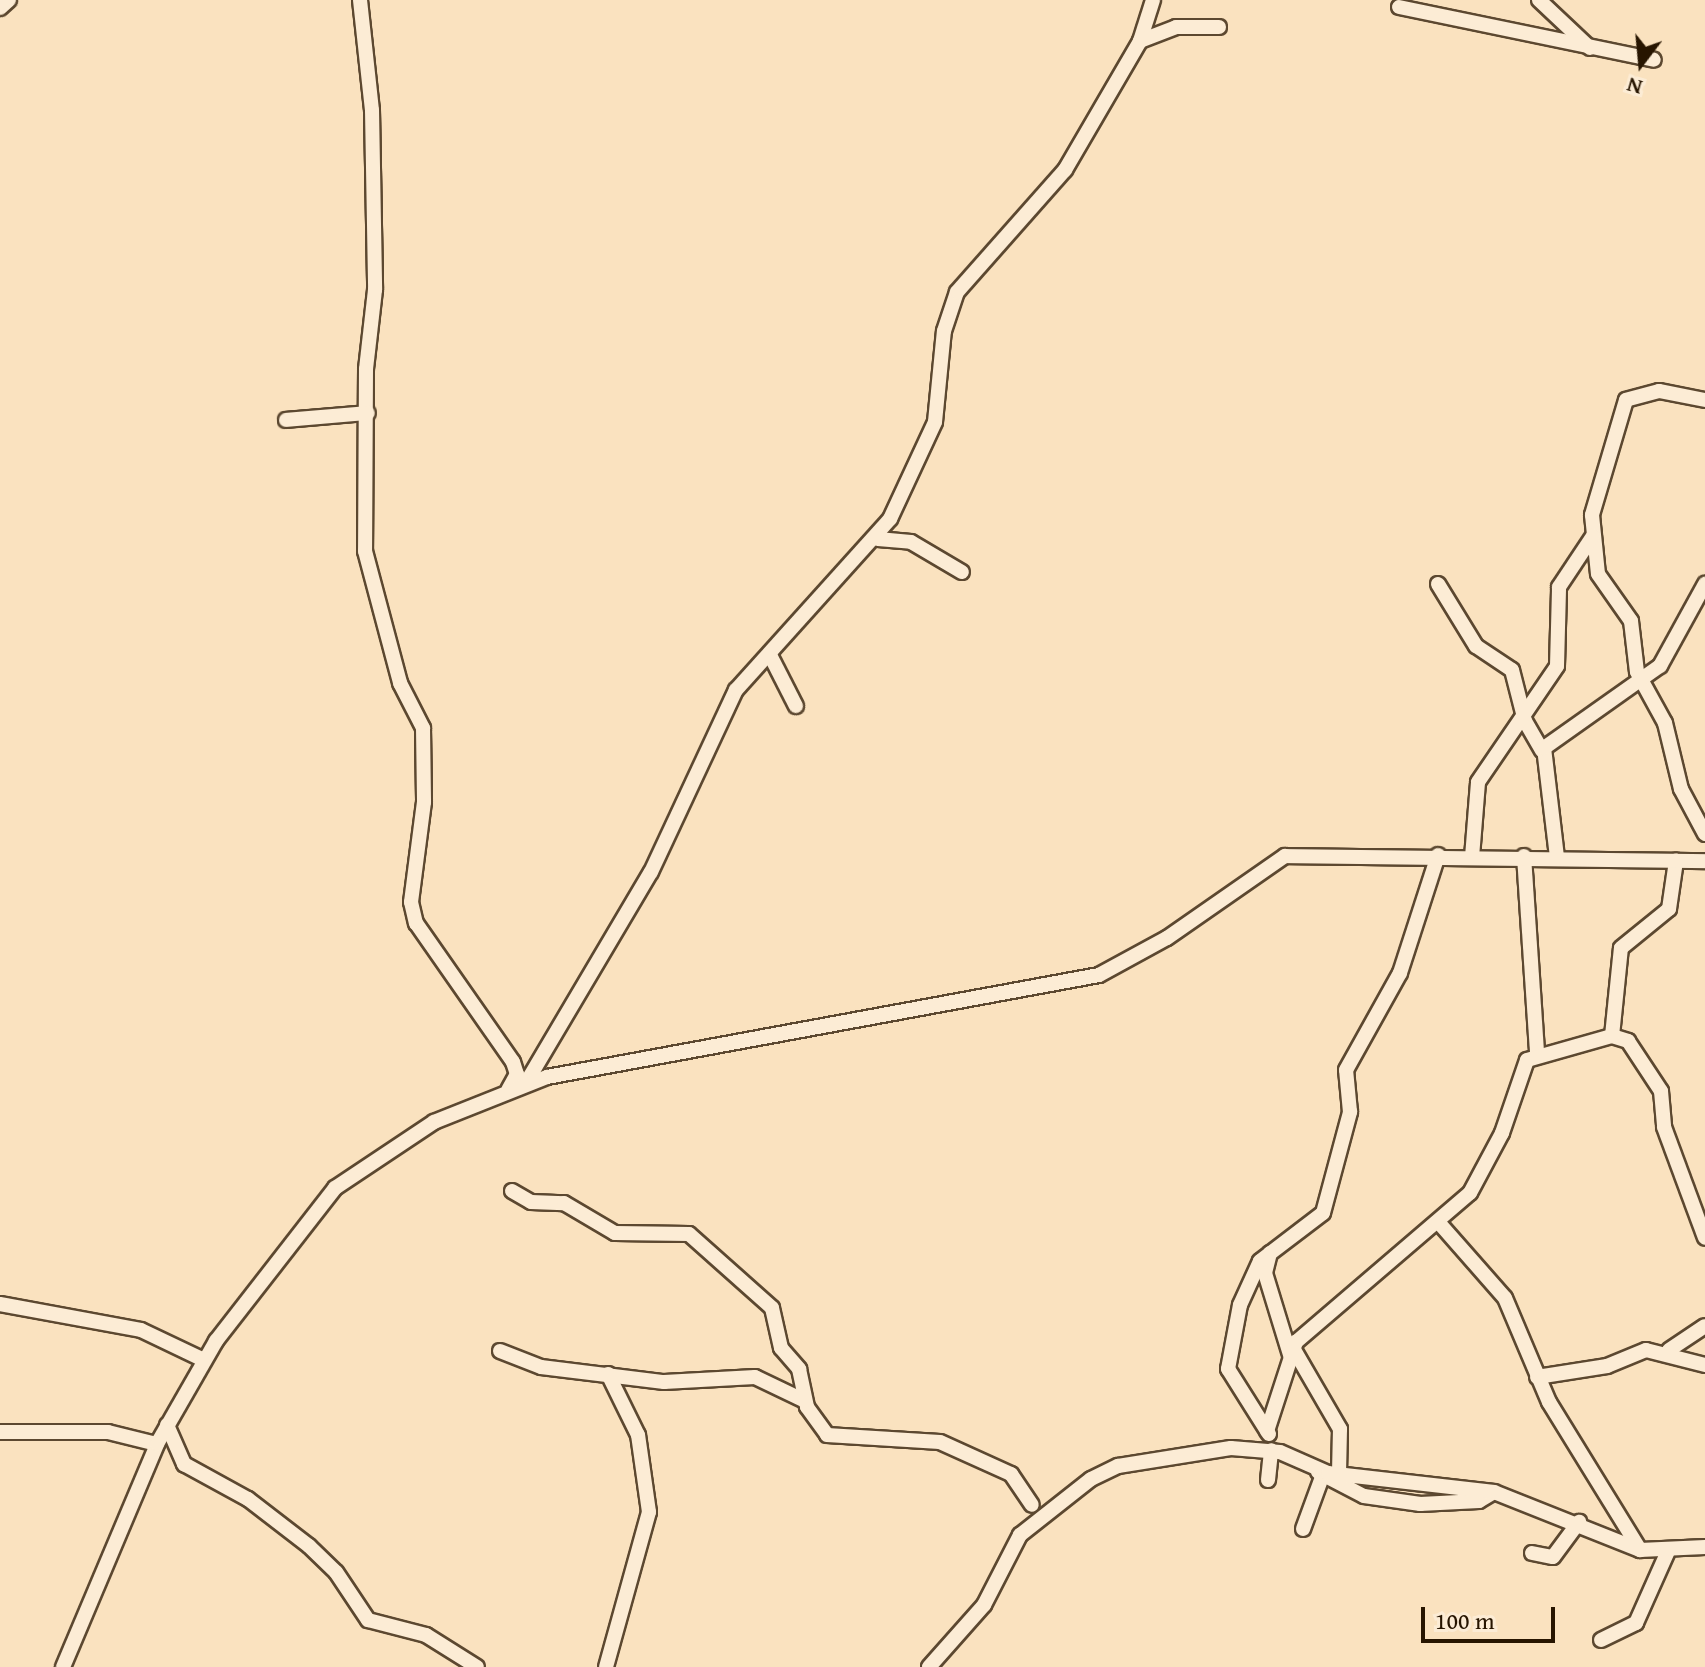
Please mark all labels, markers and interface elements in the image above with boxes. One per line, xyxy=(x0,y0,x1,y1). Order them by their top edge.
north arrow xyxy=(1601,24,1681,104)
text: N xyxy=(1623,70,1646,104)
scale bar xyxy=(1425,1591,1559,1641)
text: 100 m xyxy=(1435,1603,1495,1638)

